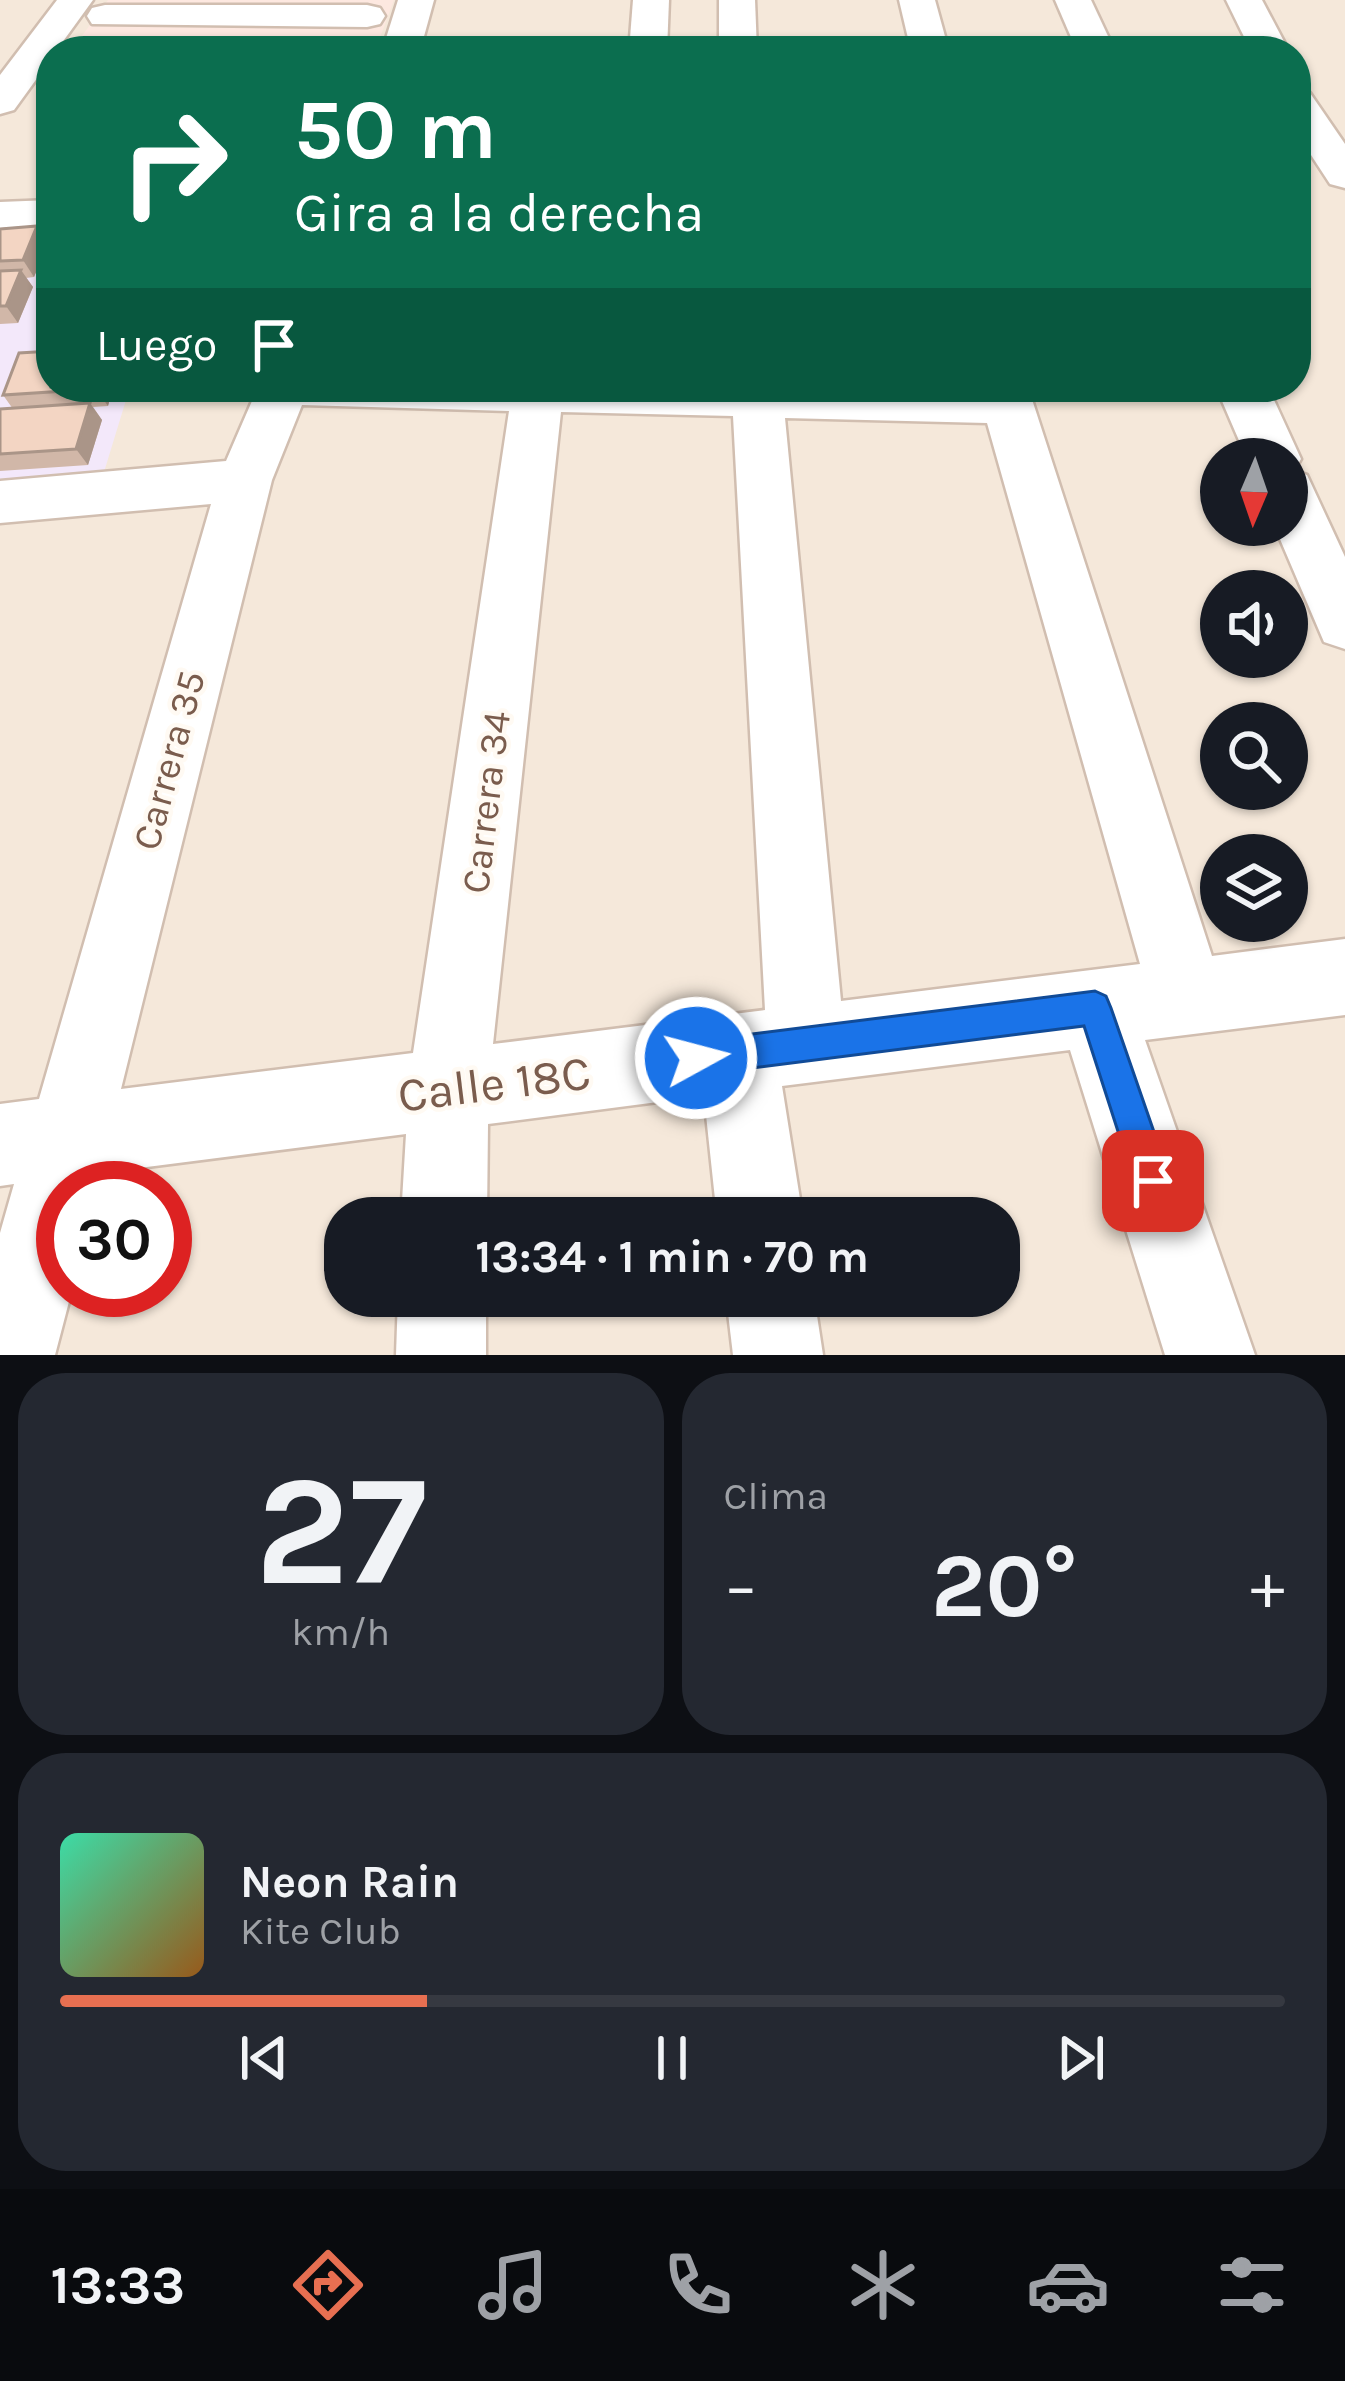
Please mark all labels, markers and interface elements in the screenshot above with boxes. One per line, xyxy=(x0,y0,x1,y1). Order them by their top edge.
text: 50 m xyxy=(294,81,497,179)
icon: right xyxy=(96,84,252,240)
text: Gira a la derecha xyxy=(294,181,704,245)
icon: arrive xyxy=(241,312,307,378)
text: Luego xyxy=(96,319,217,371)
north arrow xyxy=(1200,438,1308,546)
map controls xyxy=(1200,438,1308,942)
button: sound xyxy=(1200,570,1308,678)
street label: Carrera 35 xyxy=(123,666,215,855)
button: search xyxy=(1200,702,1308,810)
street label: Carrera 34 xyxy=(452,708,520,896)
button: layers xyxy=(1200,834,1308,942)
position arrow xyxy=(633,995,759,1121)
street label: Calle 18C xyxy=(395,1044,594,1124)
pin xyxy=(1102,1130,1204,1232)
icon: arrive xyxy=(1120,1148,1186,1214)
speed limit sign: 30 xyxy=(36,1161,192,1317)
text: 13:34 · 1 min · 70 m xyxy=(475,1231,869,1283)
text: 27 xyxy=(255,1440,427,1622)
text: Clima xyxy=(724,1473,828,1519)
text: 20° xyxy=(931,1533,1077,1639)
text: − xyxy=(724,1547,758,1625)
text: + xyxy=(1250,1547,1285,1625)
text: km/h xyxy=(291,1609,390,1655)
text: Neon Rain xyxy=(240,1856,459,1908)
text: Kite Club xyxy=(240,1908,401,1954)
icon: previous xyxy=(231,2025,297,2091)
icon: pause xyxy=(639,2025,705,2091)
icon: next xyxy=(1048,2025,1114,2091)
icon: directions xyxy=(286,2243,370,2327)
icon: music xyxy=(471,2243,555,2327)
icon: phone xyxy=(656,2243,740,2327)
icon: climate xyxy=(841,2243,925,2327)
icon: car xyxy=(1026,2243,1110,2327)
icon: filters xyxy=(1210,2243,1294,2327)
text: 13:33 xyxy=(50,2253,185,2317)

